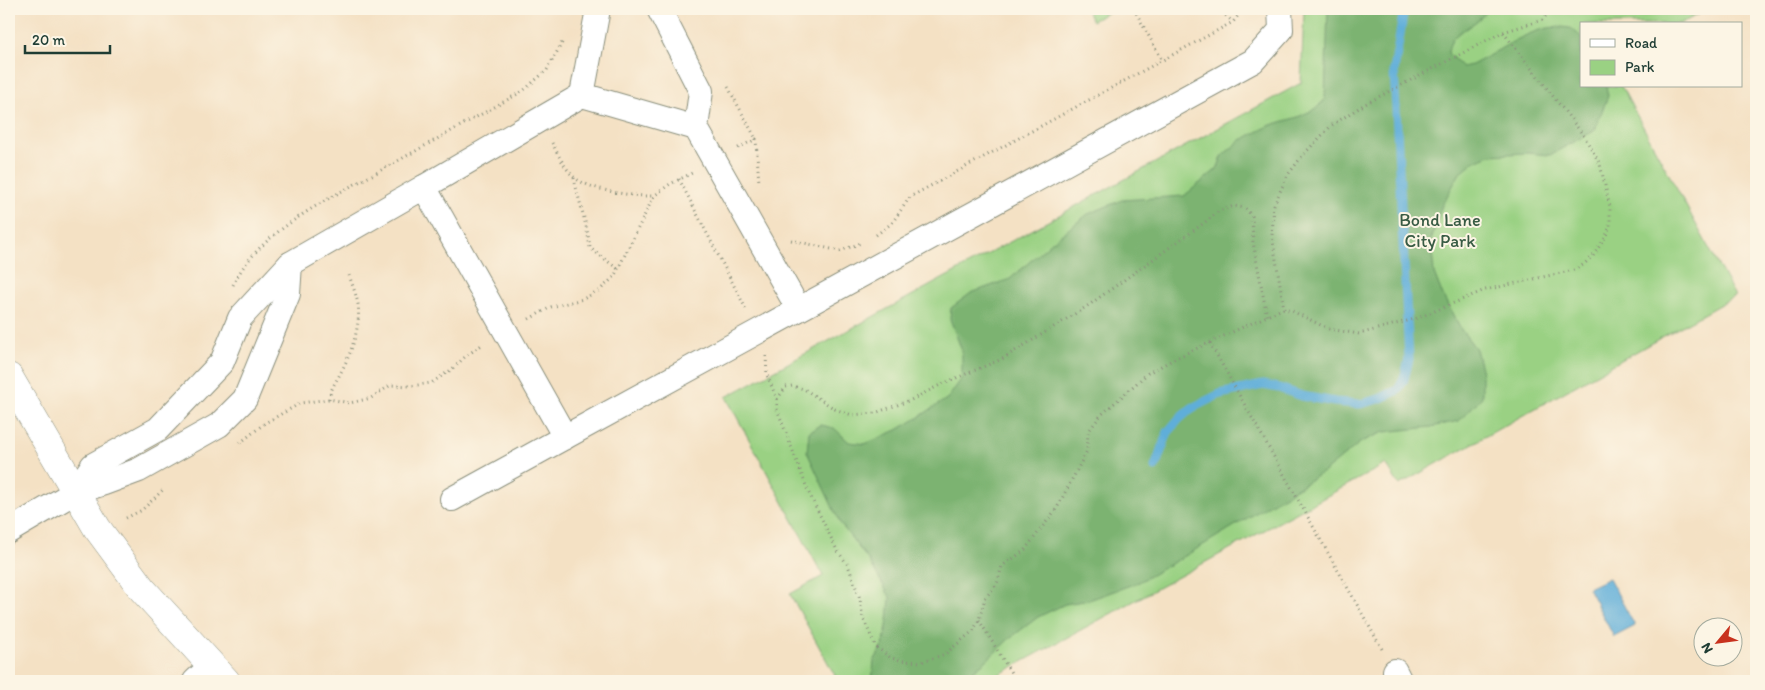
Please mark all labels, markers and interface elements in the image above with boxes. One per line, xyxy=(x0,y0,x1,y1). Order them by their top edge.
scale bar xyxy=(25,22,110,54)
legend xyxy=(1580,22,1742,88)
text: 20 m xyxy=(32,31,66,49)
text: Road xyxy=(1625,34,1658,52)
text: Park xyxy=(1625,58,1655,76)
park label: Bond Lane City Park xyxy=(1399,209,1481,252)
north arrow xyxy=(1692,618,1742,668)
text: N xyxy=(1697,640,1717,656)

